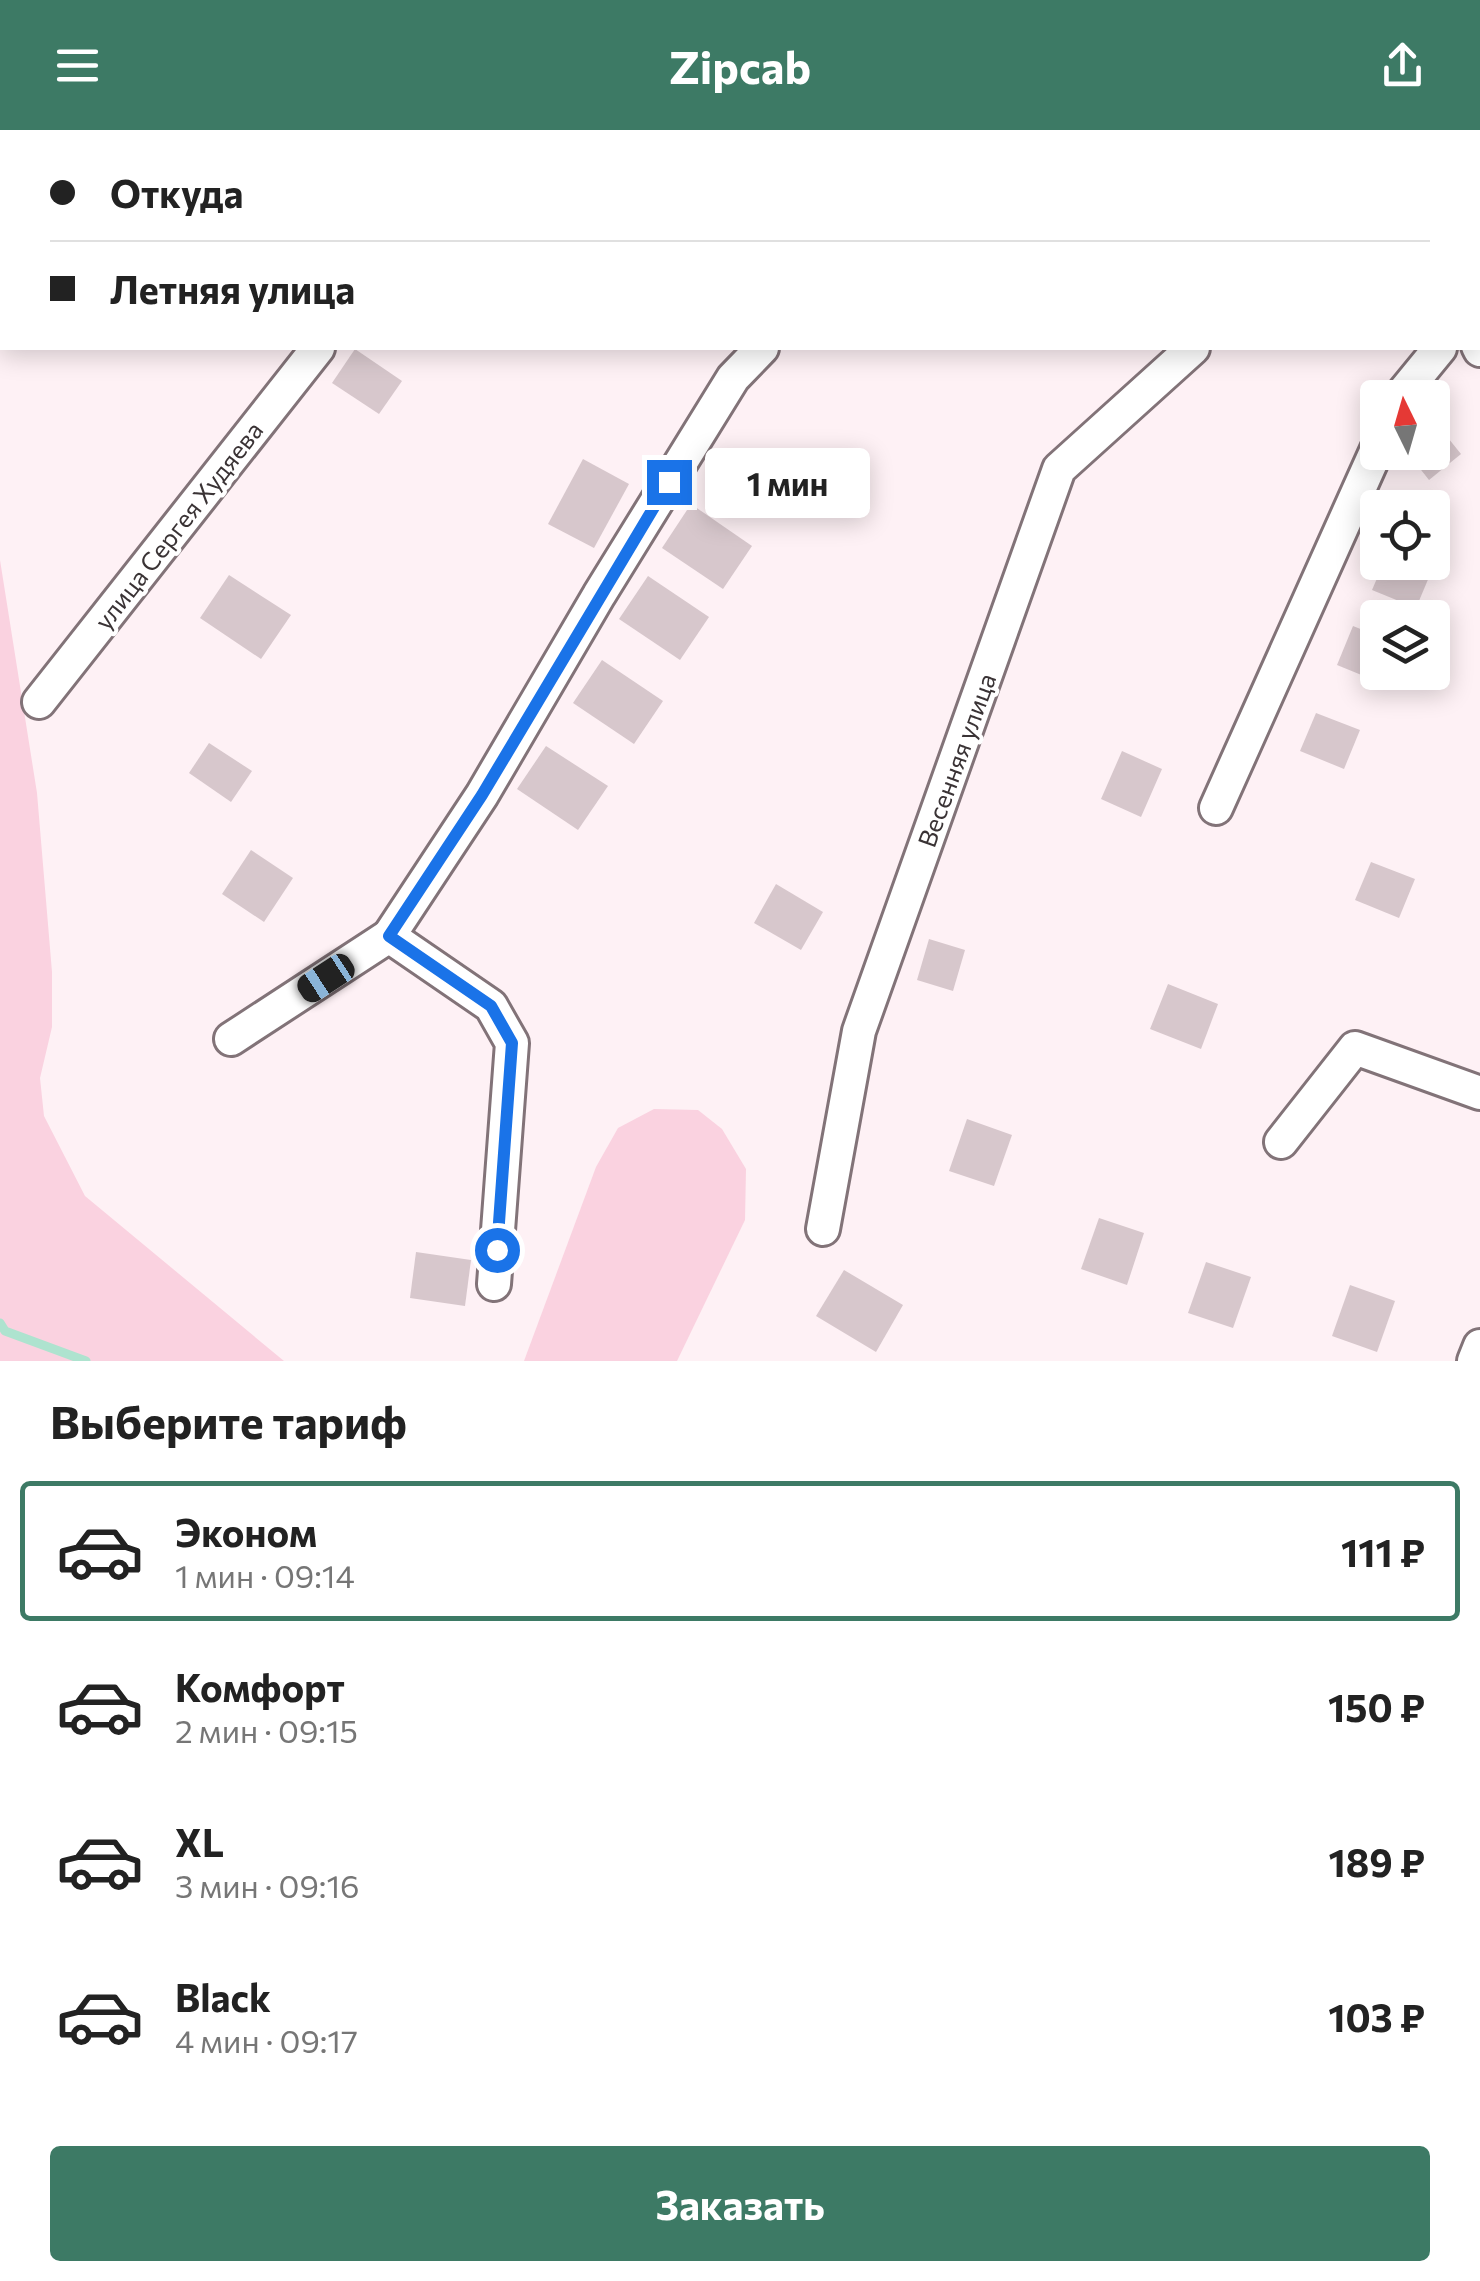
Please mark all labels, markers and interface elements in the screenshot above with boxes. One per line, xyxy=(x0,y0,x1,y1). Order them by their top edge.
icon: menu xyxy=(50,38,105,93)
text: Zipcab xyxy=(669,38,811,93)
icon: share xyxy=(1375,38,1430,93)
text: Откуда xyxy=(110,169,243,216)
text: Летняя улица xyxy=(110,265,355,312)
north arrow xyxy=(1360,380,1450,470)
map controls xyxy=(1360,380,1450,690)
street label: улица Сергея Худяева xyxy=(88,415,268,635)
callout: 1 мин xyxy=(704,447,869,517)
route end xyxy=(647,460,692,505)
text: 1 мин xyxy=(747,463,828,503)
button: locate xyxy=(1360,490,1450,580)
button: layers xyxy=(1360,600,1450,690)
street label: Весенняя улица xyxy=(911,669,1001,851)
car xyxy=(293,949,359,1007)
route start xyxy=(475,1228,520,1273)
text: Выберите тариф xyxy=(50,1393,407,1448)
icon: car xyxy=(55,1506,145,1596)
text: Эконом xyxy=(175,1508,317,1555)
text: 111 ₽ xyxy=(1341,1528,1425,1575)
text: 1 мин · 09:14 xyxy=(175,1555,355,1595)
icon: car xyxy=(55,1661,145,1751)
text: Комфорт xyxy=(175,1663,345,1710)
text: 150 ₽ xyxy=(1328,1683,1425,1730)
text: 2 мин · 09:15 xyxy=(175,1710,358,1750)
icon: car xyxy=(55,1816,145,1906)
text: XL xyxy=(175,1818,224,1865)
text: 189 ₽ xyxy=(1329,1838,1425,1885)
text: 3 мин · 09:16 xyxy=(175,1865,360,1905)
icon: car xyxy=(55,1971,145,2061)
text: Black xyxy=(175,1973,271,2020)
text: 103 ₽ xyxy=(1328,1993,1425,2040)
text: 4 мин · 09:17 xyxy=(175,2020,358,2060)
button: Заказать xyxy=(50,2146,1430,2261)

